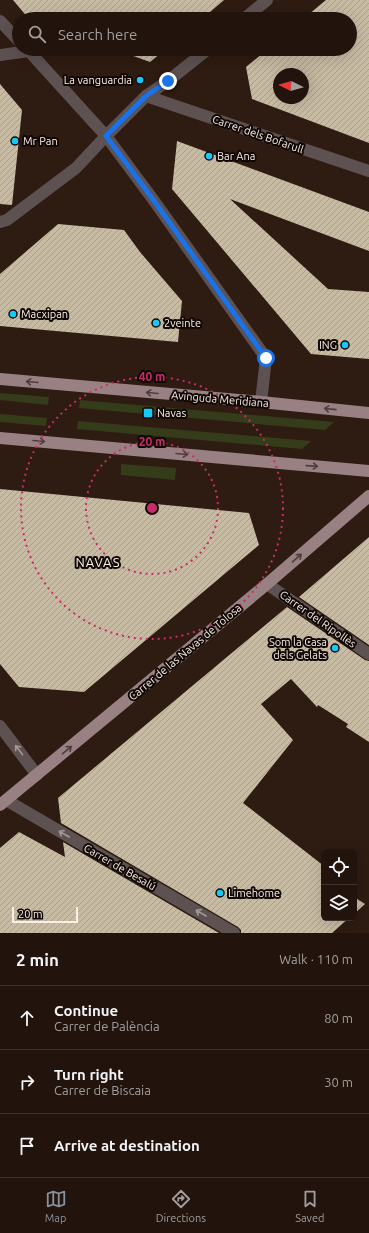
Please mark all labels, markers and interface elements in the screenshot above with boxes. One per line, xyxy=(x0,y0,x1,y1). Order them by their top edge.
search box xyxy=(12,12,357,56)
icon: search xyxy=(26,23,48,45)
text: Search here xyxy=(58,26,137,43)
north arrow xyxy=(273,68,309,104)
route end xyxy=(159,72,177,90)
place label: La vanguardia xyxy=(64,74,132,86)
marker: La vanguardia xyxy=(135,75,145,85)
street label: Carrer dels Bofarull xyxy=(211,113,305,155)
place label: Mr Pan xyxy=(23,135,58,147)
marker: Mr Pan xyxy=(10,136,20,146)
place label: Bar Ana xyxy=(217,150,255,162)
marker: Bar Ana xyxy=(204,151,214,161)
place label: Macxipan xyxy=(21,308,68,320)
marker: Macxipan xyxy=(8,309,18,319)
place label: 2veinte xyxy=(164,317,201,329)
marker: 2veinte xyxy=(151,318,161,328)
place label: ING xyxy=(319,339,337,351)
marker: ING xyxy=(340,340,350,350)
route start xyxy=(257,349,275,367)
text: 40 m xyxy=(139,370,165,383)
one-way arrow xyxy=(26,379,39,386)
one-way arrow xyxy=(146,389,159,396)
street label: Avinguda Meridiana xyxy=(171,389,269,409)
one-way arrow xyxy=(324,405,337,413)
marker: Navas xyxy=(142,407,154,419)
place label: Navas xyxy=(157,407,187,419)
text: 20 m xyxy=(139,435,165,448)
one-way arrow xyxy=(32,438,45,445)
one-way arrow xyxy=(175,451,188,458)
one-way arrow xyxy=(305,463,318,470)
centre of rings xyxy=(145,501,159,515)
one-way arrow xyxy=(292,553,302,563)
district label: NAVAS xyxy=(75,555,121,569)
street label: Carrer del Ripollès xyxy=(278,588,359,650)
street label: Carrer de las Navas de Tolosa xyxy=(126,601,244,703)
place label: Som la Casa dels Gelats xyxy=(269,636,327,661)
marker: Som la Casa dels Gelats xyxy=(330,643,340,653)
one-way arrow xyxy=(14,745,23,756)
one-way arrow xyxy=(61,745,72,754)
one-way arrow xyxy=(58,830,70,838)
street label: Carrer de Besalú xyxy=(82,842,158,892)
map controls xyxy=(321,849,357,921)
button: locate xyxy=(321,849,357,885)
button: layers xyxy=(321,885,357,921)
place label: Limehome xyxy=(228,887,280,899)
marker: Limehome xyxy=(215,888,225,898)
scale bar xyxy=(12,905,78,924)
text: 20 m xyxy=(18,908,42,920)
one-way arrow xyxy=(195,909,207,917)
text: 2 min xyxy=(16,950,59,969)
text: Walk · 110 m xyxy=(279,952,353,966)
text: Continue xyxy=(54,1002,118,1019)
icon: ahead xyxy=(16,1007,38,1029)
text: 80 m xyxy=(324,1011,353,1025)
text: Carrer de Palència xyxy=(54,1019,160,1033)
text: Turn right xyxy=(54,1066,124,1083)
icon: right xyxy=(16,1071,38,1093)
text: 30 m xyxy=(324,1075,353,1089)
text: Carrer de Biscaia xyxy=(54,1083,151,1097)
icon: arrive xyxy=(16,1135,38,1157)
text: Arrive at destination xyxy=(54,1137,200,1154)
tab: Map xyxy=(45,1188,67,1224)
tab: Directions xyxy=(156,1188,206,1224)
tab: Saved xyxy=(295,1188,324,1224)

